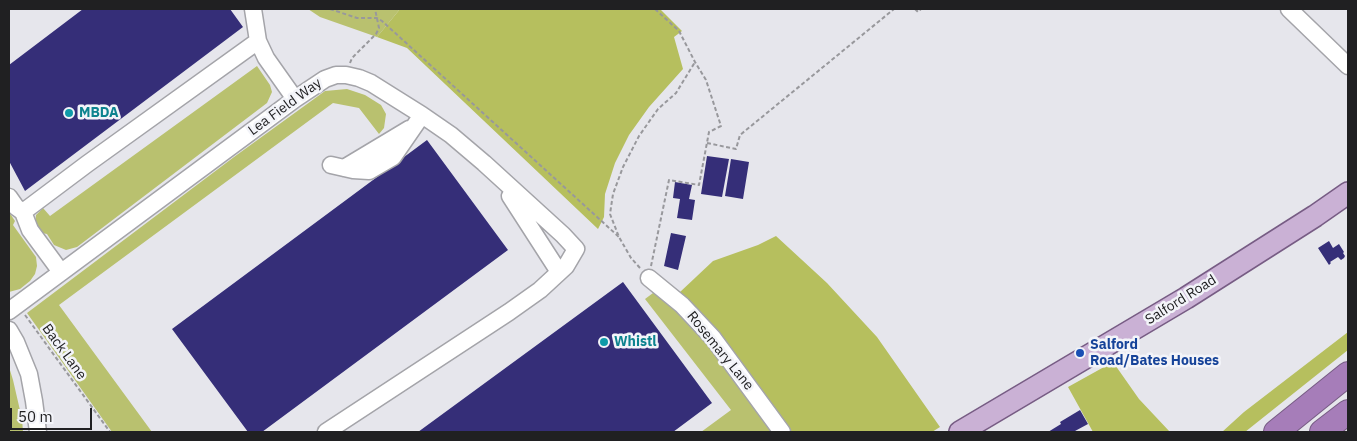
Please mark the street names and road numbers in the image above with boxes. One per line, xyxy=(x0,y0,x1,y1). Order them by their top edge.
street label: Lea Field Way xyxy=(245,75,325,139)
street label: Salford Road xyxy=(1142,272,1220,328)
street label: Rosemary Lane xyxy=(683,308,757,394)
street label: Back Lane xyxy=(38,321,90,383)

